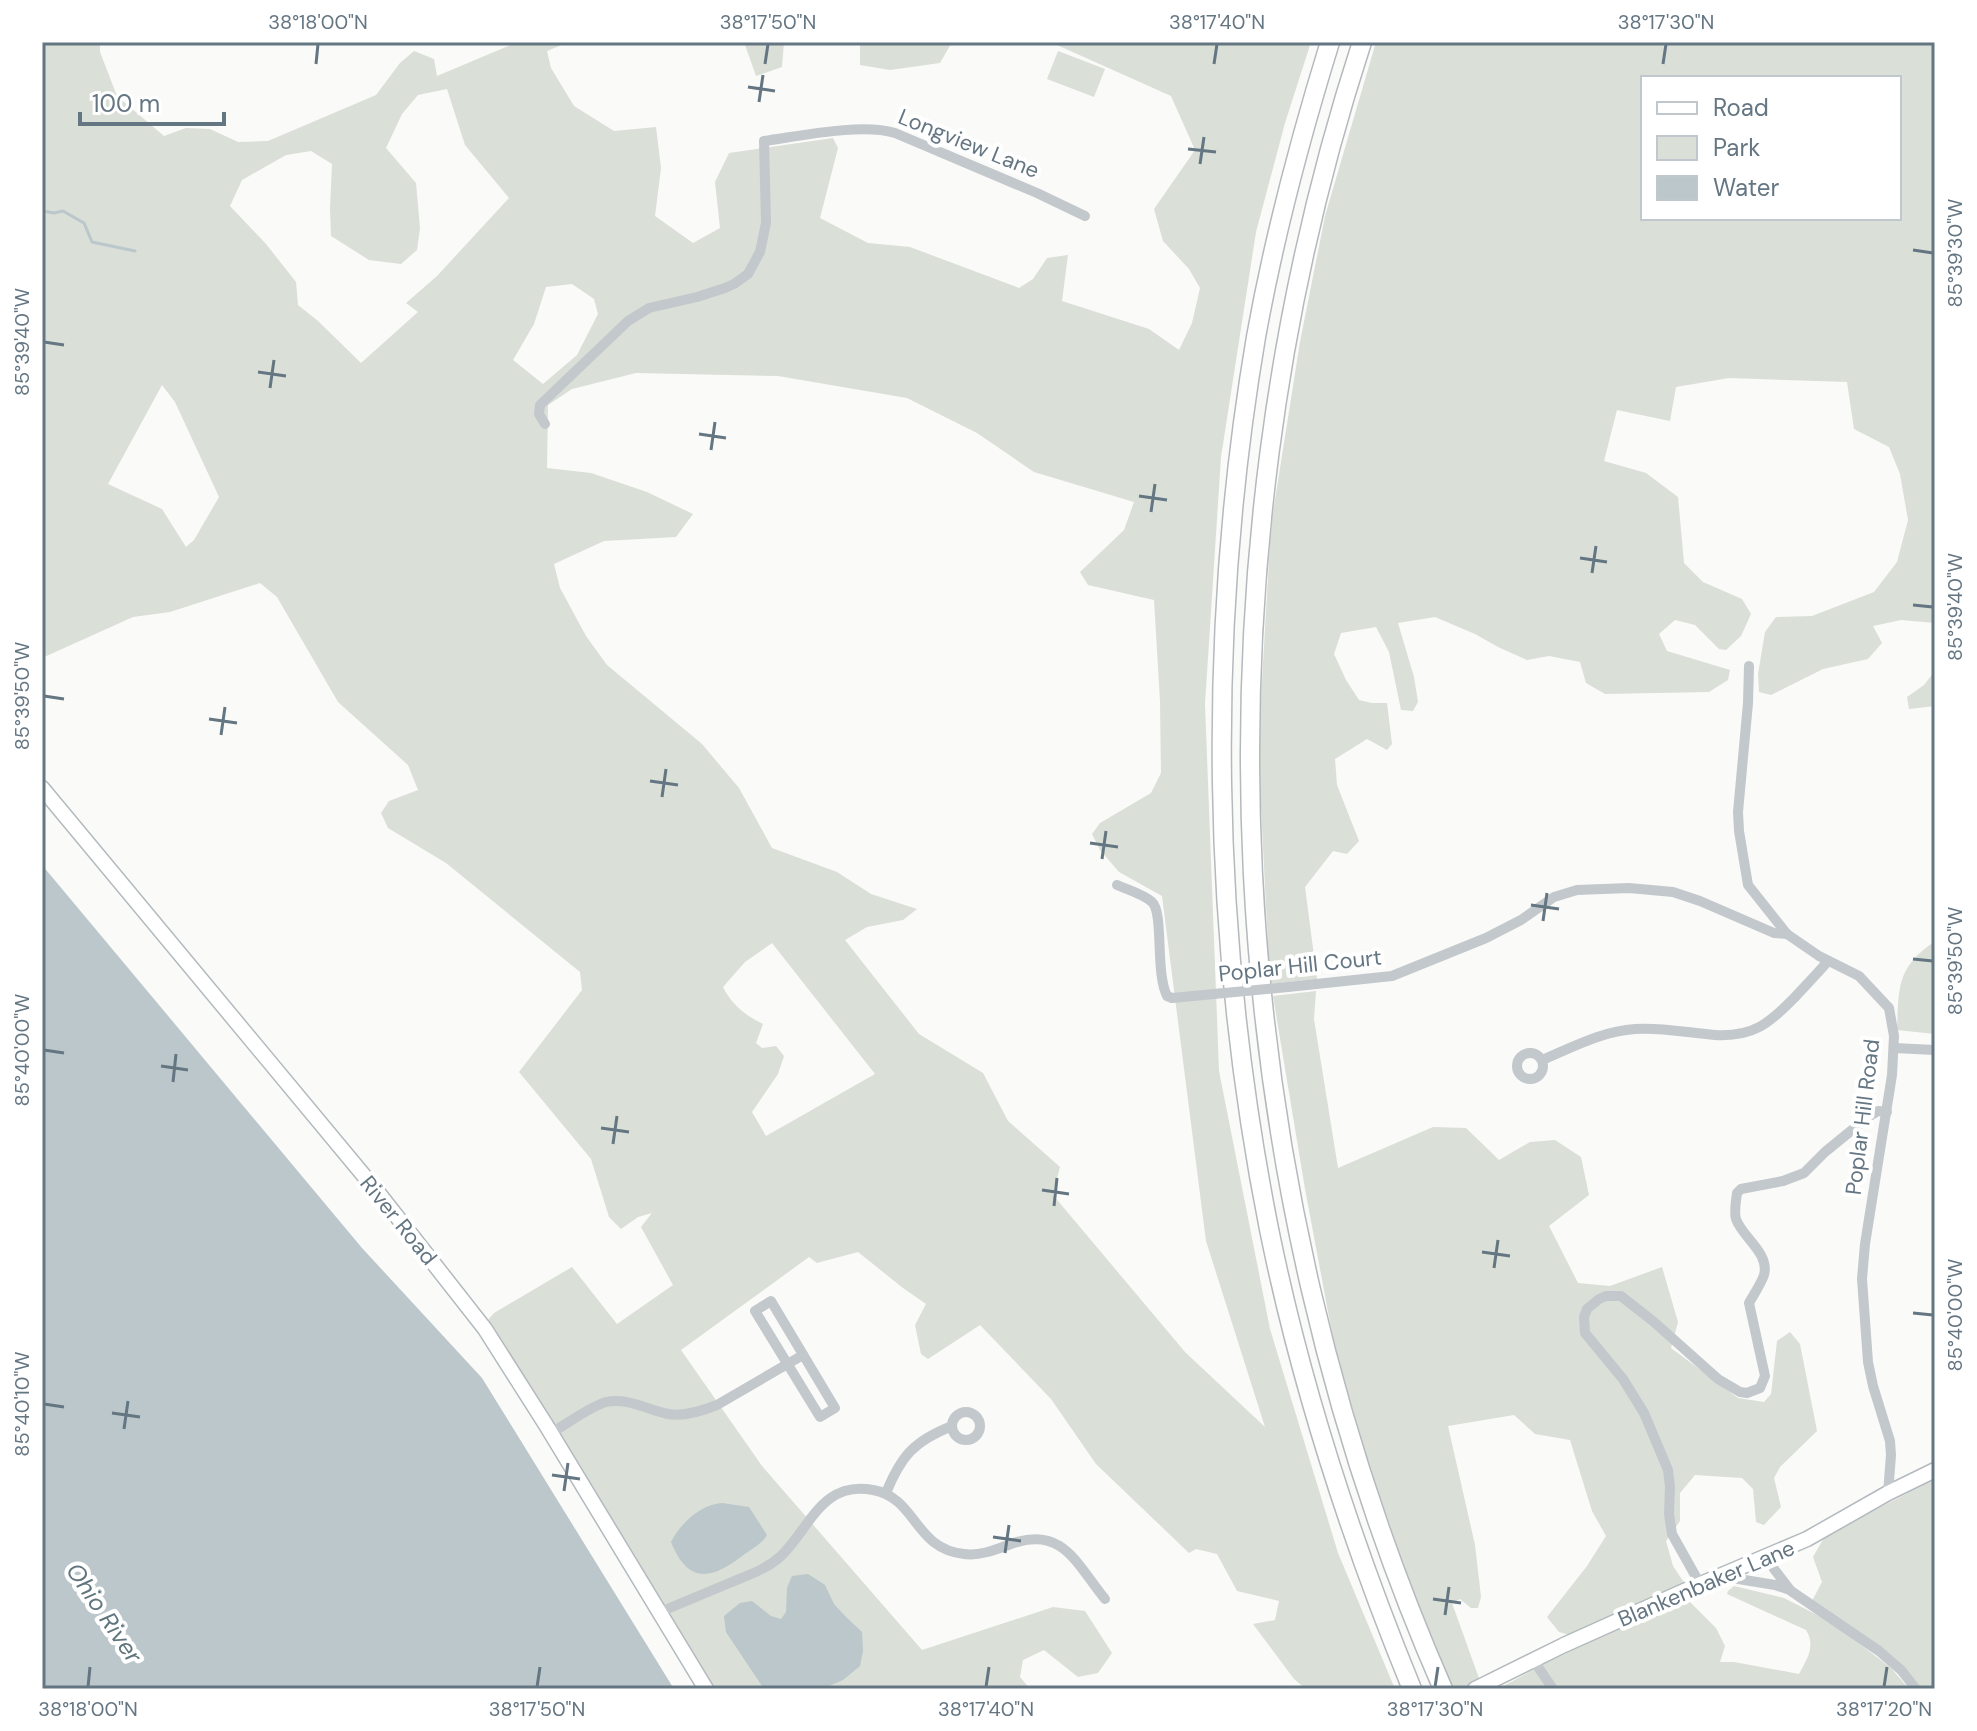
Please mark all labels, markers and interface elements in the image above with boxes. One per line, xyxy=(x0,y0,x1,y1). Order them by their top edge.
text: 38°18'00"N xyxy=(268,9,368,35)
text: 38°17'50"N xyxy=(720,9,816,35)
text: 38°17'40"N xyxy=(1169,9,1265,35)
text: 38°17'30"N xyxy=(1618,9,1714,35)
scale bar xyxy=(80,76,224,126)
legend xyxy=(1641,76,1901,220)
text: 100 m xyxy=(92,88,160,119)
text: Road xyxy=(1713,92,1769,123)
street label: Longview Lane xyxy=(894,102,1044,185)
text: Park xyxy=(1713,132,1760,163)
text: Water xyxy=(1713,172,1779,203)
text: 85°39'30"W xyxy=(1942,199,1968,307)
text: 85°39'40"W xyxy=(9,288,35,396)
text: 85°39'40"W xyxy=(1942,553,1968,661)
text: 85°39'50"W xyxy=(9,642,35,750)
text: 85°39'50"W xyxy=(1942,907,1968,1015)
street label: Poplar Hill Court xyxy=(1217,943,1383,988)
text: 85°40'00"W xyxy=(9,994,35,1106)
street label: Poplar Hill Road xyxy=(1839,1037,1886,1197)
street label: River Road xyxy=(354,1170,444,1271)
text: 85°40'00"W xyxy=(1942,1259,1968,1371)
text: 85°40'10"W xyxy=(9,1351,35,1457)
street label: Blankenbaker Lane xyxy=(1613,1533,1799,1634)
water label: Ohio River xyxy=(60,1557,150,1670)
text: 38°18'00"N xyxy=(38,1696,138,1722)
text: 38°17'50"N xyxy=(489,1696,585,1722)
text: 38°17'40"N xyxy=(938,1696,1034,1722)
text: 38°17'30"N xyxy=(1387,1696,1483,1722)
text: 38°17'20"N xyxy=(1836,1696,1932,1722)

